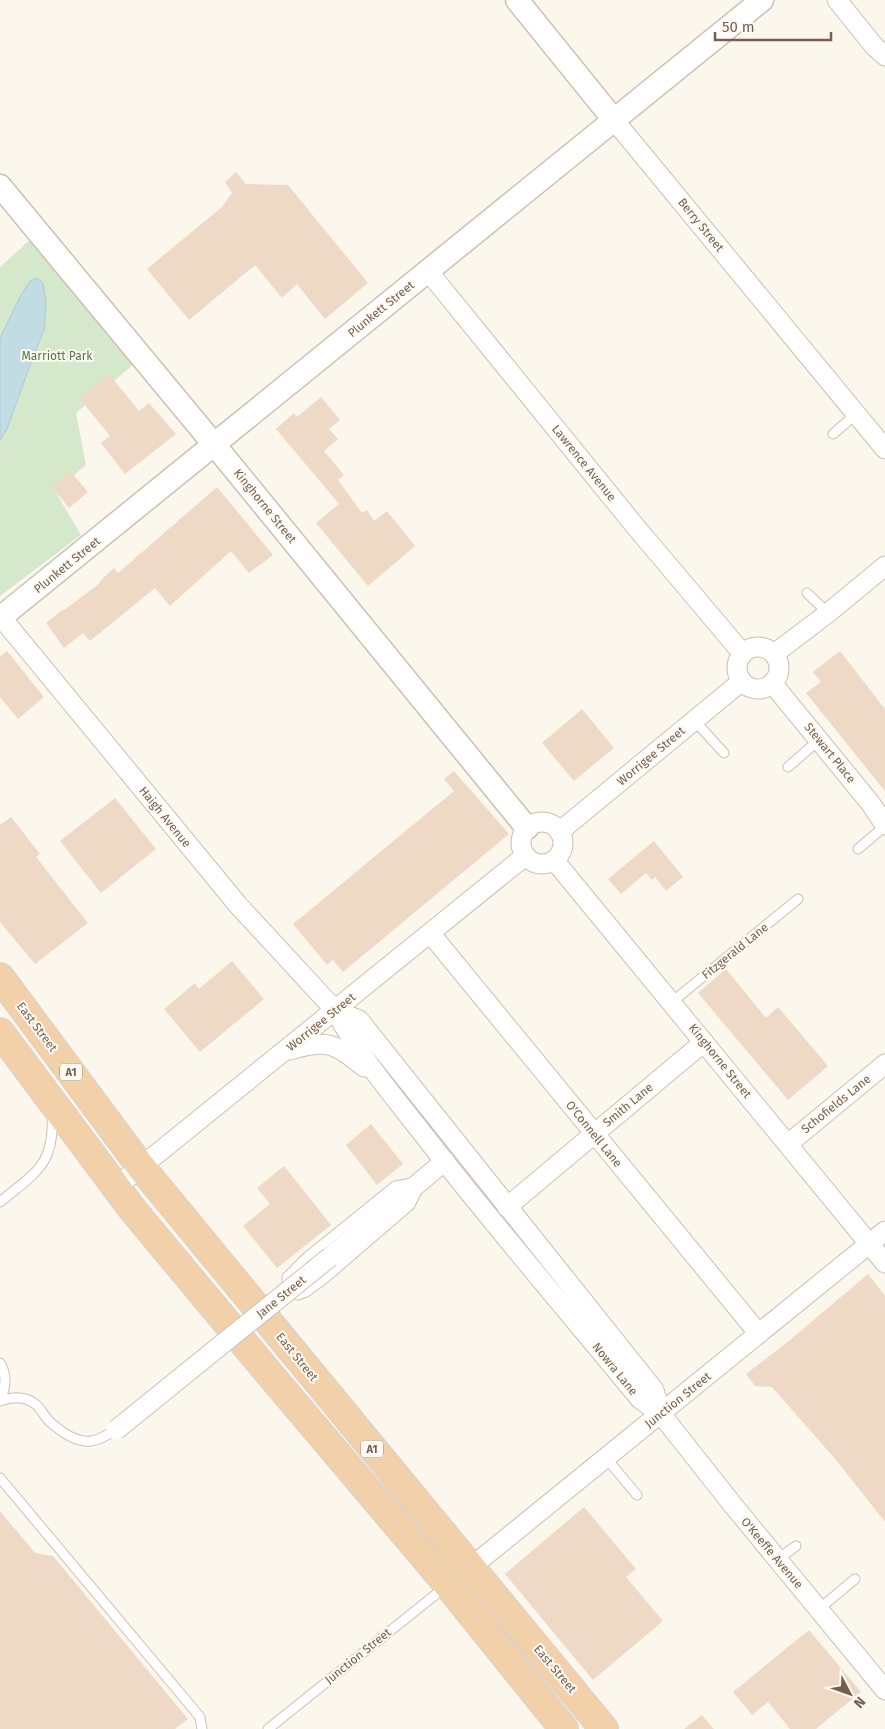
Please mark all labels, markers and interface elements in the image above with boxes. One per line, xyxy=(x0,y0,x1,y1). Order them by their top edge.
scale bar xyxy=(715,10,831,42)
text: 50 m xyxy=(722,18,755,36)
street label: Berry Street xyxy=(675,195,727,255)
street label: Plunkett Street xyxy=(345,278,418,340)
park label: Marriott Park xyxy=(22,349,93,363)
street label: Lawrence Avenue xyxy=(549,422,619,504)
street label: Kinghorne Street xyxy=(231,466,300,547)
street label: Plunkett Street xyxy=(31,534,104,596)
street label: Stewart Place xyxy=(802,720,858,786)
street label: Worrigee Street xyxy=(614,723,688,788)
street label: Haigh Avenue xyxy=(136,784,194,850)
street label: Fitzgerald Lane xyxy=(699,920,771,982)
street label: Worrigee Street xyxy=(284,990,359,1054)
street label: East Street xyxy=(14,999,61,1055)
street label: Kinghorne Street xyxy=(686,1021,755,1102)
road number: A1 xyxy=(60,1064,82,1080)
street label: Schofields Lane xyxy=(799,1072,873,1136)
street label: Smith Lane xyxy=(600,1080,656,1130)
street label: O'Connell Lane xyxy=(563,1098,625,1170)
street label: Jane Street xyxy=(253,1272,309,1321)
street label: East Street xyxy=(273,1330,321,1385)
street label: Nowra Lane xyxy=(590,1340,640,1398)
street label: Junction Street xyxy=(642,1369,714,1431)
road number: A1 xyxy=(361,1440,383,1458)
street label: O'Keeffe Avenue xyxy=(738,1515,806,1591)
street label: Junction Street xyxy=(322,1625,394,1687)
street label: East Street xyxy=(531,1642,580,1696)
north arrow xyxy=(825,1669,875,1719)
text: N xyxy=(850,1693,869,1711)

